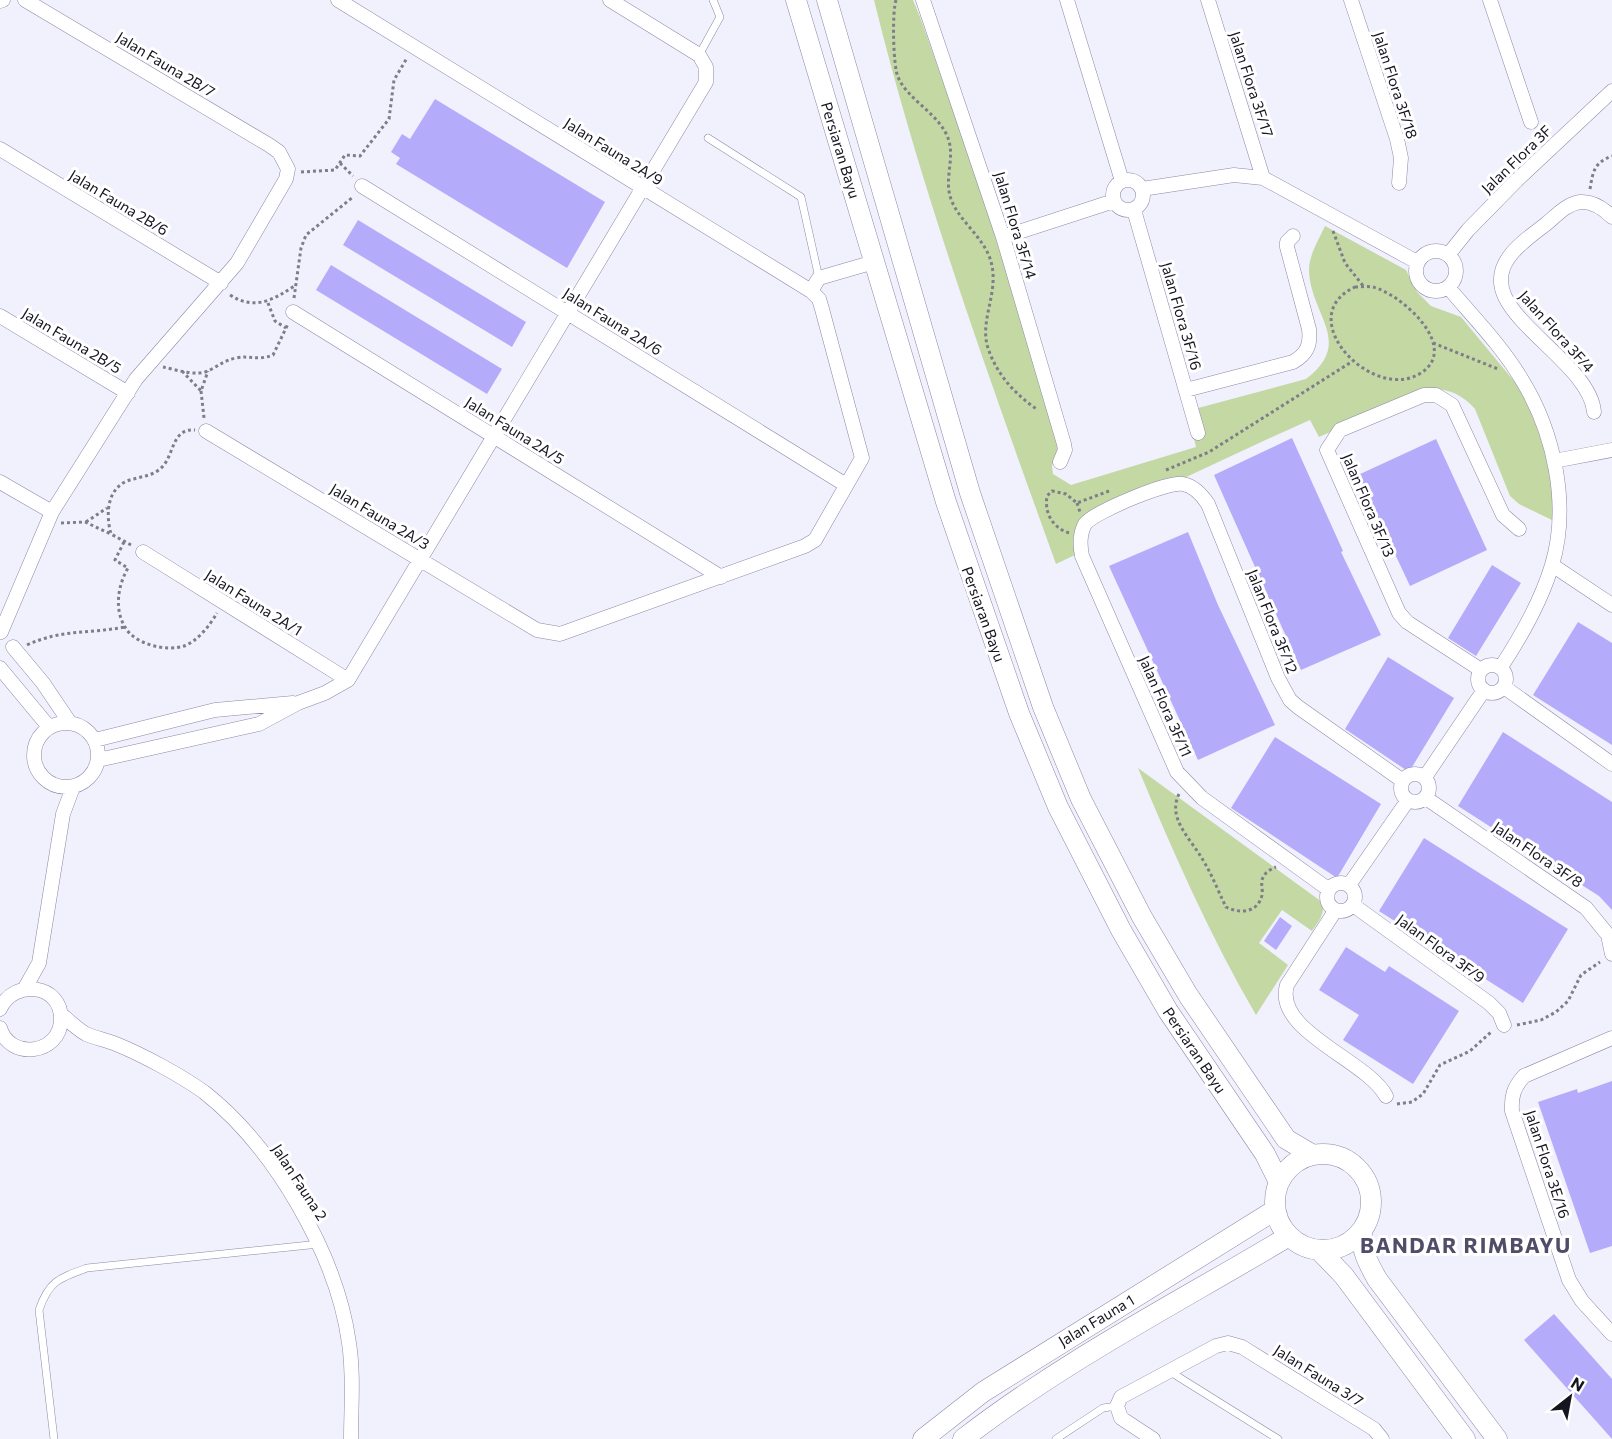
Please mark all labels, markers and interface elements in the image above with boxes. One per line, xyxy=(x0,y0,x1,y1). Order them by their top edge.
street label: Jalan Fauna 2B/7 xyxy=(113,28,219,101)
street label: Jalan Flora 3F/17 xyxy=(1226,29,1278,139)
street label: Jalan Flora 3F/18 xyxy=(1370,29,1422,141)
street label: Persiaran Bayu xyxy=(818,100,864,200)
street label: Jalan Fauna 2A/9 xyxy=(561,113,667,189)
street label: Jalan Flora 3F xyxy=(1477,121,1555,197)
street label: Jalan Fauna 2B/6 xyxy=(66,165,172,239)
street label: Jalan Flora 3F/14 xyxy=(991,169,1041,281)
street label: Jalan Flora 3F/16 xyxy=(1158,260,1206,372)
street label: Jalan Fauna 2A/6 xyxy=(560,283,666,359)
street label: Jalan Flora 3F/4 xyxy=(1516,286,1598,376)
street label: Jalan Fauna 2B/5 xyxy=(19,303,125,377)
street label: Jalan Fauna 2A/5 xyxy=(462,392,568,468)
street label: Jalan Flora 3F/13 xyxy=(1339,450,1399,560)
street label: Jalan Fauna 2A/3 xyxy=(327,479,433,553)
street label: Persiaran Bayu xyxy=(958,564,1010,664)
street label: Jalan Fauna 2A/1 xyxy=(202,565,306,639)
street label: Jalan Flora 3F/12 xyxy=(1244,566,1302,676)
street label: Jalan Flora 3F/11 xyxy=(1136,653,1196,759)
street label: Jalan Flora 3F/8 xyxy=(1490,817,1586,891)
street label: Jalan Flora 3F/9 xyxy=(1393,910,1489,986)
street label: Persiaran Bayu xyxy=(1160,1004,1230,1096)
street label: Jalan Flora 3E/16 xyxy=(1522,1108,1574,1220)
street label: Jalan Fauna 2 xyxy=(269,1140,331,1224)
district label: BANDAR RIMBAYU xyxy=(1360,1232,1572,1257)
street label: Jalan Fauna 1 xyxy=(1055,1290,1137,1350)
street label: Jalan Fauna 3/7 xyxy=(1271,1340,1367,1410)
north arrow xyxy=(1540,1367,1600,1427)
text: N xyxy=(1568,1372,1588,1395)

